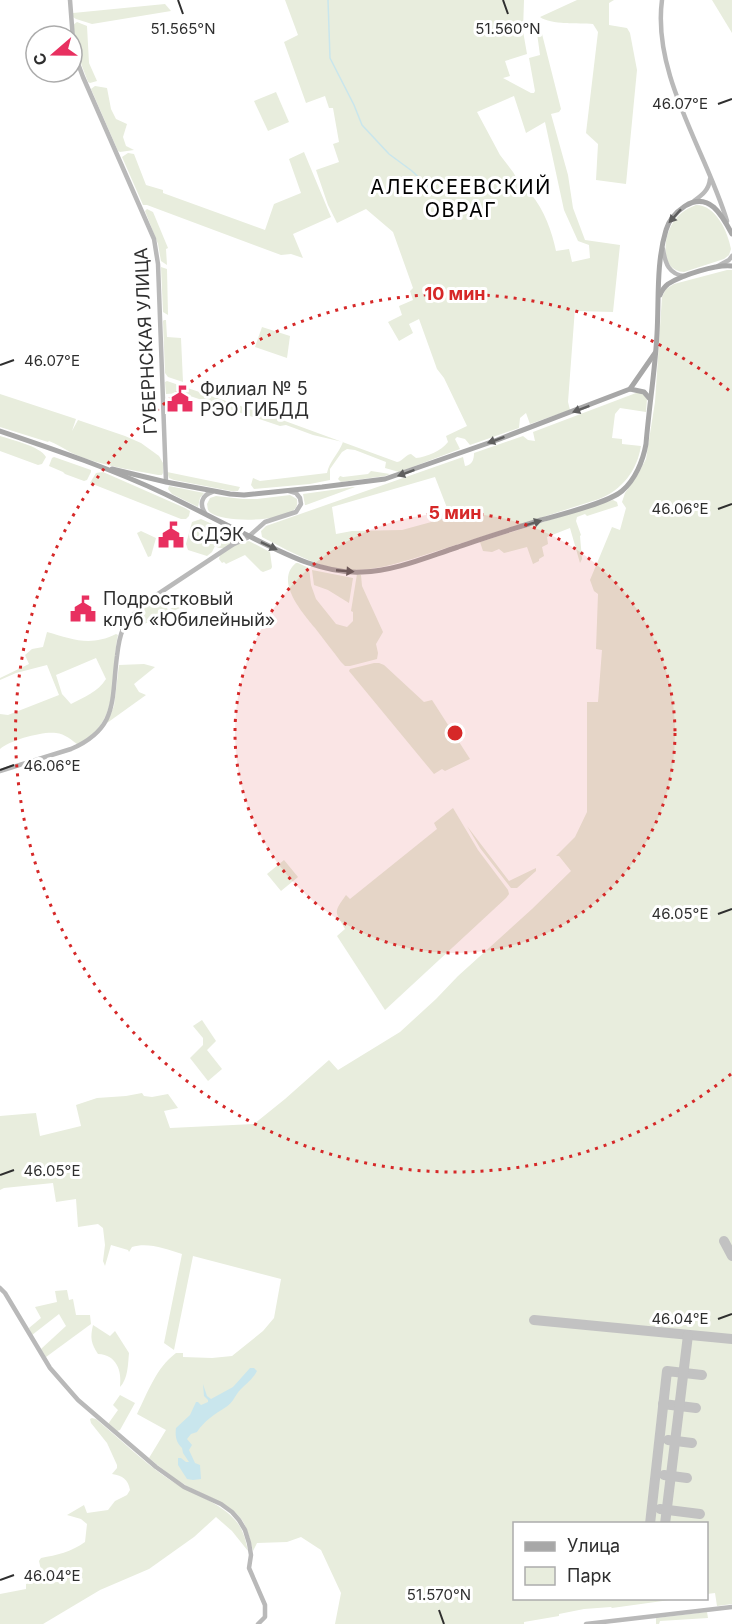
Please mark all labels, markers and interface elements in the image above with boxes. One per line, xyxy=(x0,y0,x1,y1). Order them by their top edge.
text: 51.565°N xyxy=(150,19,216,38)
text: 51.560°N xyxy=(475,19,541,38)
north arrow xyxy=(24,24,84,84)
text: С xyxy=(28,50,51,68)
text: 46.07°E xyxy=(652,94,708,113)
district label: АЛЕКСЕЕВСКИЙ ОВРАГ xyxy=(370,174,552,222)
one-way arrow xyxy=(668,208,682,223)
street label: ГУБЕРНСКАЯ УЛИЦА xyxy=(130,247,161,435)
text: 10 мин xyxy=(424,283,486,304)
text: 46.07°E xyxy=(24,351,80,370)
place label: Филиал № 5 РЭО ГИБДД xyxy=(200,378,309,420)
public building icon: Филиал № 5 РЭО ГИБДД xyxy=(165,384,195,414)
one-way arrow xyxy=(572,404,590,414)
one-way arrow xyxy=(487,436,505,446)
one-way arrow xyxy=(397,468,415,478)
text: 46.06°E xyxy=(651,499,709,518)
text: 5 мин xyxy=(429,502,481,523)
one-way arrow xyxy=(524,518,542,527)
public building icon: СДЭК xyxy=(156,520,186,550)
place label: СДЭК xyxy=(191,524,244,545)
one-way arrow xyxy=(261,541,279,551)
one-way arrow xyxy=(336,566,355,576)
place label: Подростковый клуб «Юбилейный» xyxy=(103,588,275,630)
public building icon: Подростковый клуб «Юбилейный» xyxy=(68,594,98,624)
centre of rings xyxy=(445,723,465,743)
text: 46.06°E xyxy=(23,756,81,775)
text: 46.05°E xyxy=(652,904,708,923)
text: 46.05°E xyxy=(24,1161,80,1180)
text: 46.04°E xyxy=(651,1309,709,1328)
legend xyxy=(513,1522,708,1600)
text: Улица xyxy=(567,1535,620,1556)
text: Парк xyxy=(567,1565,612,1586)
text: 46.04°E xyxy=(23,1566,81,1585)
text: 51.570°N xyxy=(407,1585,471,1604)

